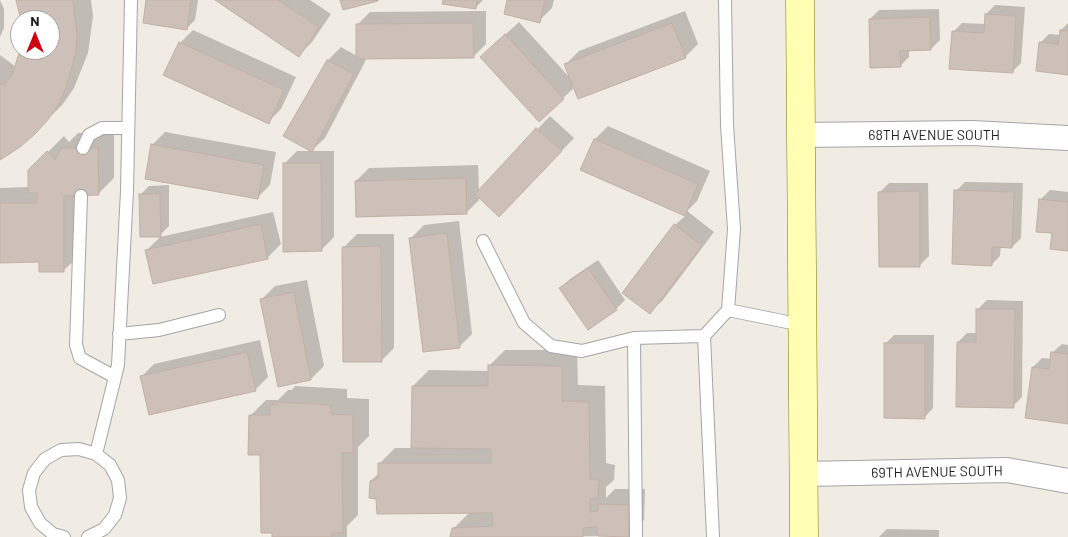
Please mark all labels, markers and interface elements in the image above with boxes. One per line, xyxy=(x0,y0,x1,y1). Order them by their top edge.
north arrow xyxy=(10,10,60,60)
text: N xyxy=(30,12,40,29)
street label: 68TH AVENUE SOUTH xyxy=(868,127,1000,143)
street label: 69TH AVENUE SOUTH xyxy=(871,462,1003,482)

